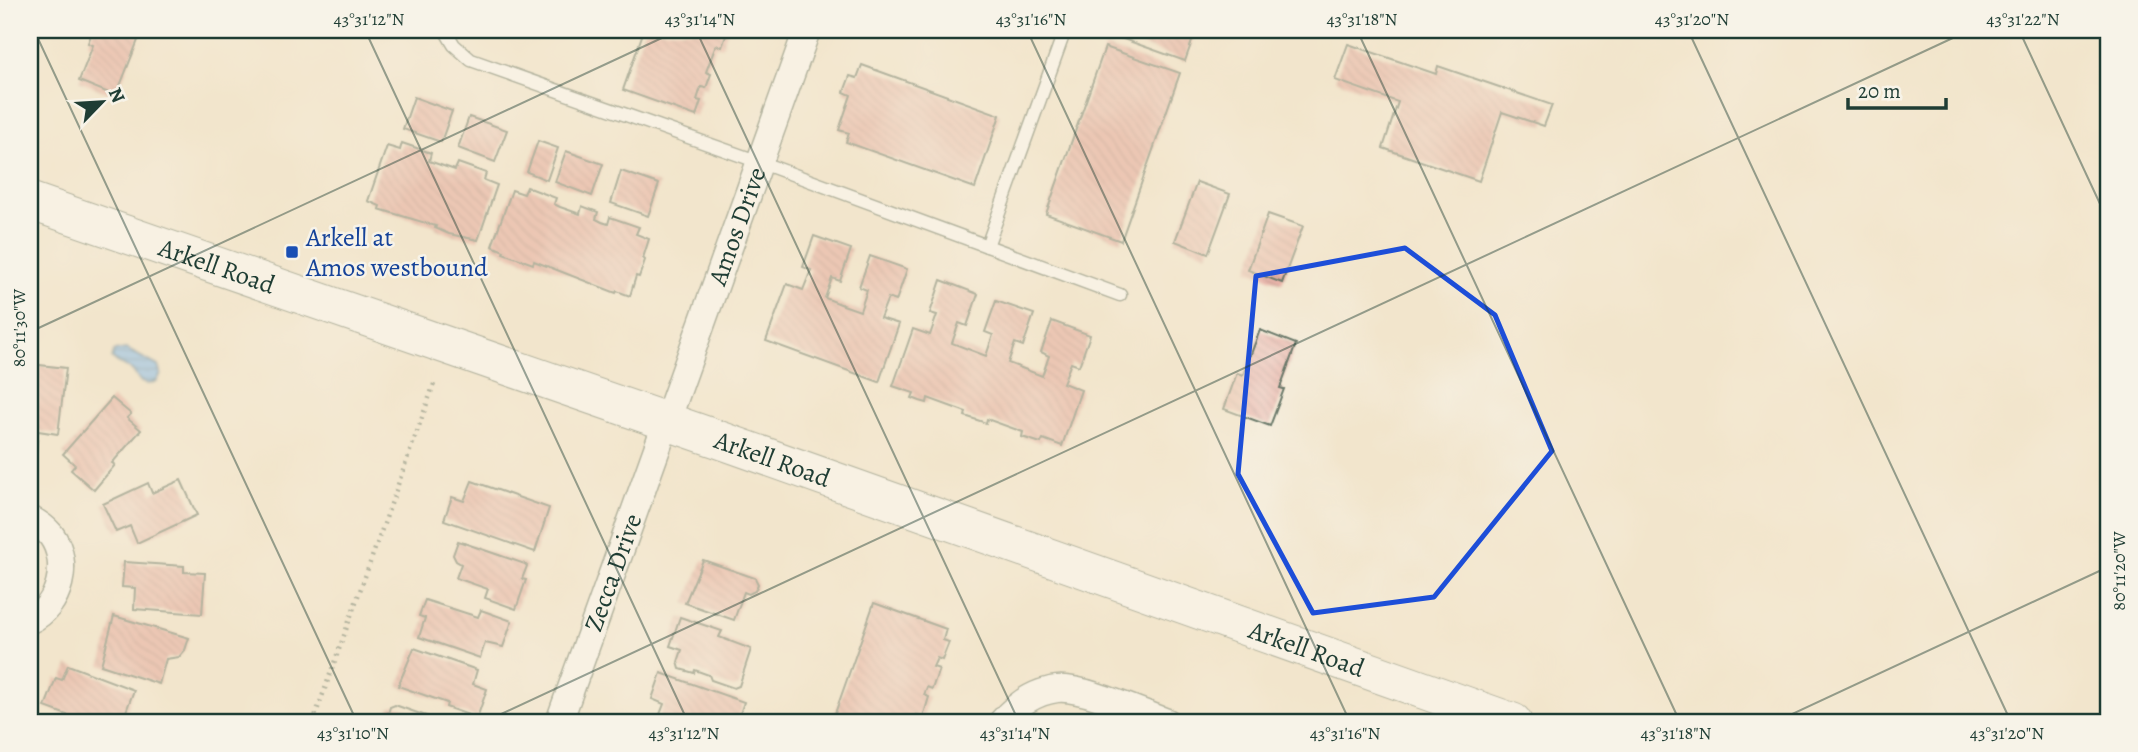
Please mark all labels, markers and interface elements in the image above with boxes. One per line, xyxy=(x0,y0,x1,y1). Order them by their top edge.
text: 43°31'12"N xyxy=(334,7,405,31)
text: 43°31'14"N xyxy=(665,7,735,31)
text: 43°31'16"N xyxy=(996,7,1066,31)
text: 43°31'18"N xyxy=(1326,7,1398,31)
text: 43°31'20"N xyxy=(1655,7,1729,31)
text: 43°31'22"N xyxy=(1986,7,2060,31)
north arrow xyxy=(66,66,136,136)
scale bar xyxy=(1848,66,1946,110)
text: 20 m xyxy=(1858,77,1901,105)
text: N xyxy=(102,83,131,107)
street label: Amos Drive xyxy=(700,162,775,291)
place label: Arkell at Amos westbound xyxy=(305,220,488,285)
street label: Arkell Road xyxy=(153,230,280,303)
marker: Arkell at Amos westbound xyxy=(284,244,300,260)
text: 80°11'30"W xyxy=(7,289,31,367)
street label: Arkell Road xyxy=(709,422,835,496)
street label: Zecca Drive xyxy=(576,509,650,636)
text: 80°11'20"W xyxy=(2107,531,2131,611)
street label: Arkell Road xyxy=(1243,612,1369,686)
text: 43°31'10"N xyxy=(317,721,389,745)
text: 43°31'12"N xyxy=(649,721,720,745)
text: 43°31'14"N xyxy=(980,721,1050,745)
text: 43°31'16"N xyxy=(1310,721,1380,745)
text: 43°31'18"N xyxy=(1640,721,1712,745)
text: 43°31'20"N xyxy=(1970,721,2044,745)

